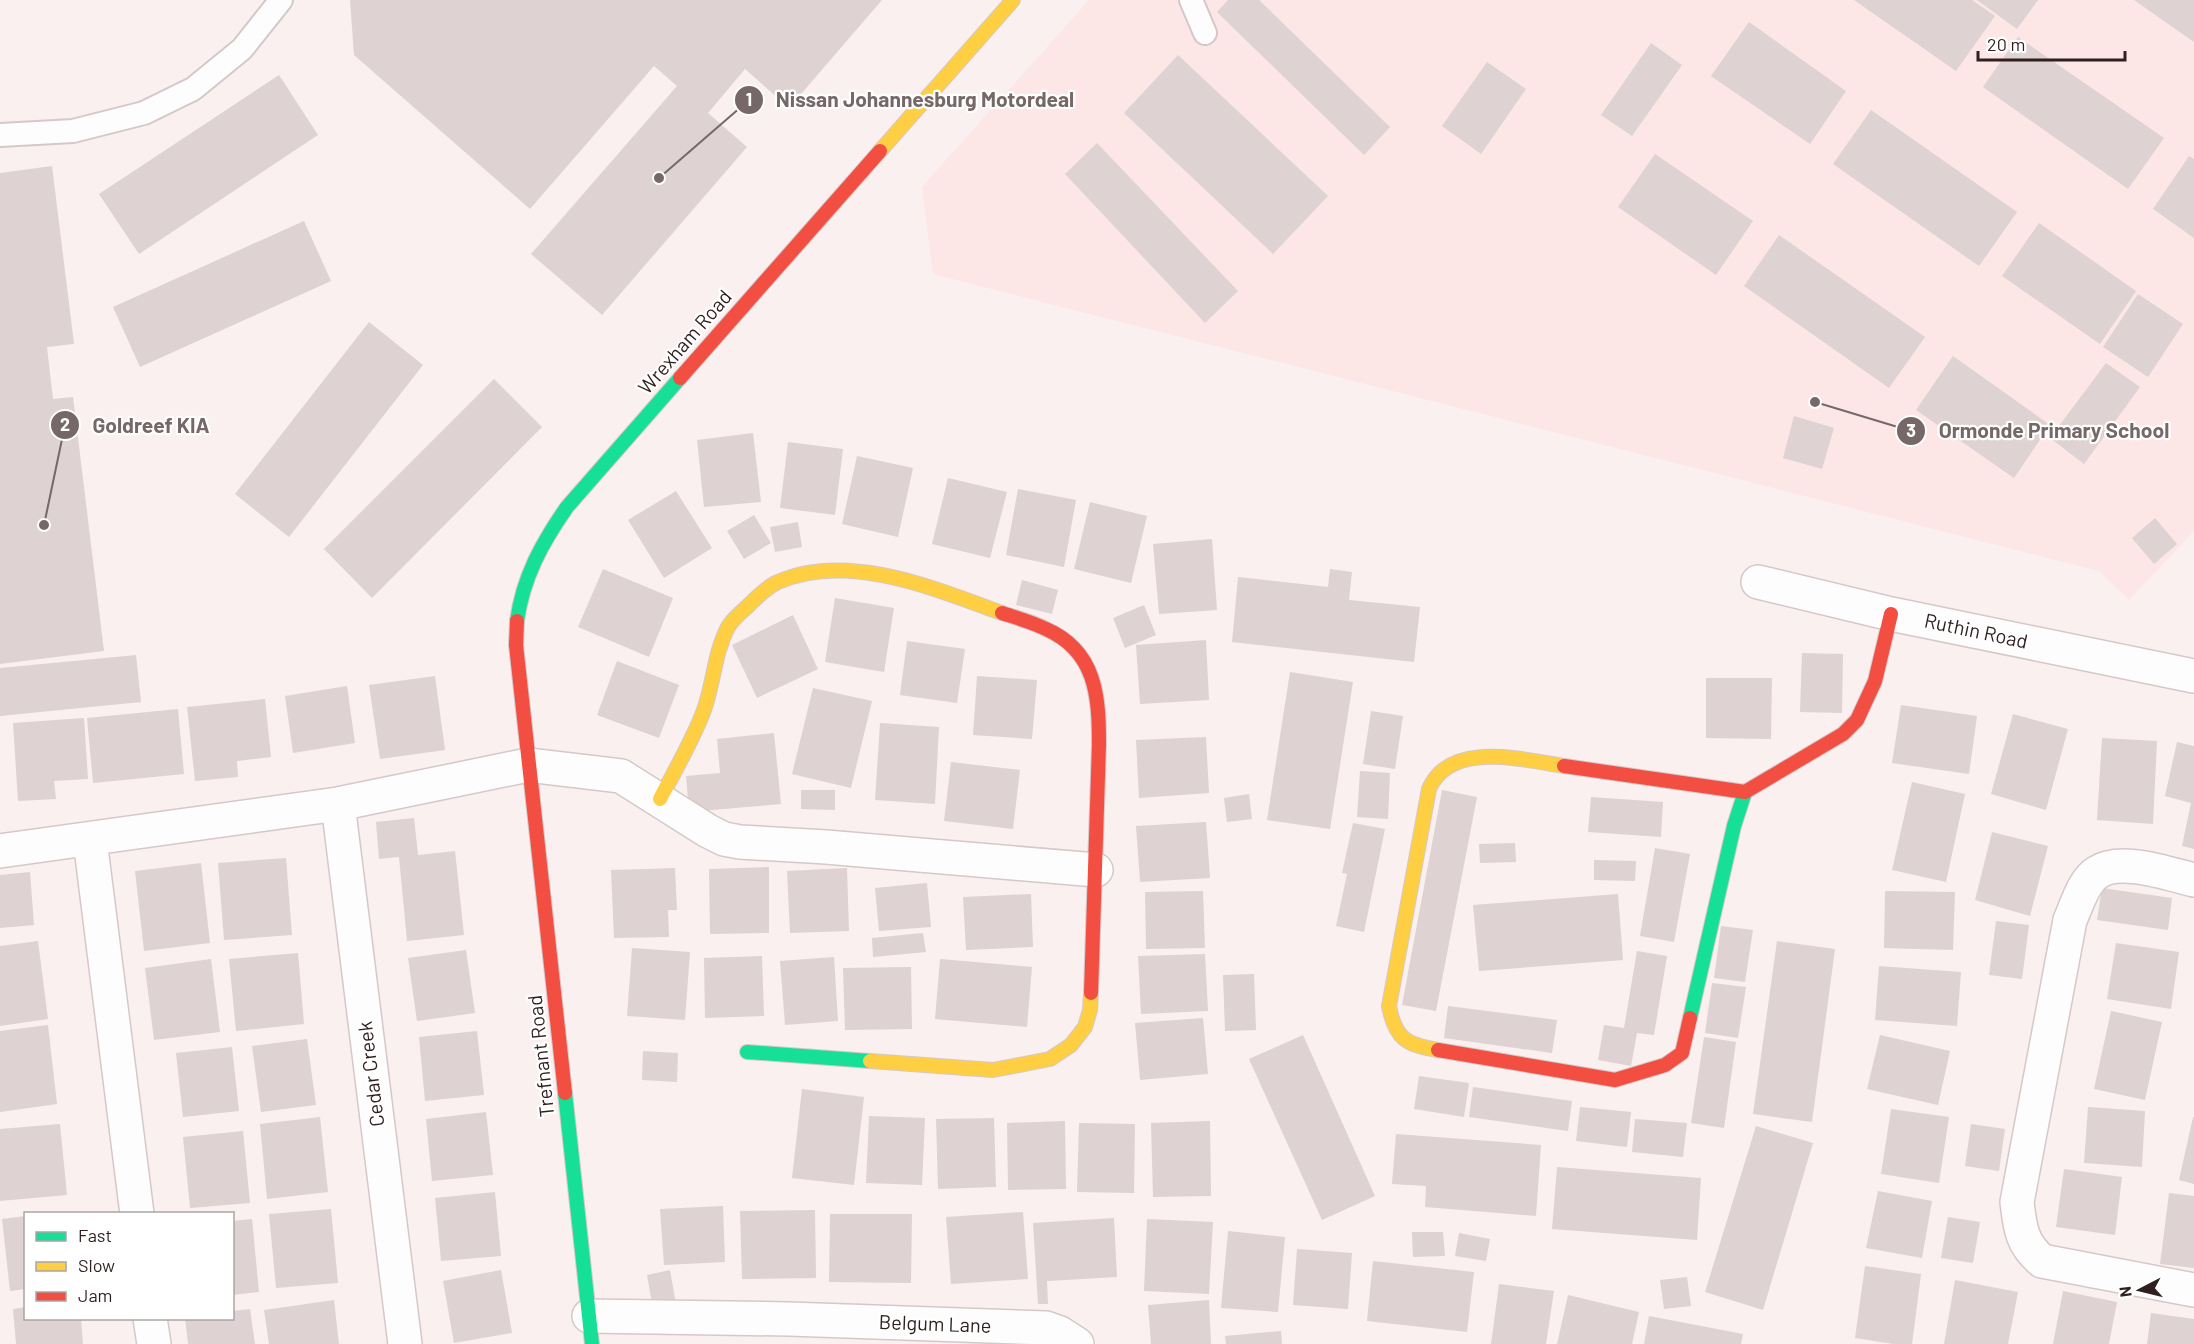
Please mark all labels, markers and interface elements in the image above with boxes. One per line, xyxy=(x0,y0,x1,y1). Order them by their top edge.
scale bar xyxy=(1978,24,2125,62)
text: 20 m xyxy=(1987,33,2025,55)
callout: Nissan Johannesburg Motordeal xyxy=(734,80,1086,119)
text: Nissan Johannesburg Motordeal xyxy=(776,86,1074,111)
text: 1 xyxy=(746,88,752,110)
street label: Wrexham Road xyxy=(632,284,736,398)
callout: Goldreef KIA xyxy=(50,406,221,445)
callout: Ormonde Primary School xyxy=(1896,411,2181,450)
text: Goldreef KIA xyxy=(92,412,210,437)
text: 2 xyxy=(60,413,70,435)
text: Ormonde Primary School xyxy=(1939,417,2169,442)
text: 3 xyxy=(1906,419,1916,441)
street label: Ruthin Road xyxy=(1922,607,2030,653)
street label: Trefnant Road xyxy=(522,994,558,1118)
street label: Cedar Creek xyxy=(352,1020,388,1128)
legend xyxy=(24,1212,234,1320)
text: Fast xyxy=(78,1224,112,1246)
text: Slow xyxy=(78,1254,115,1276)
north arrow xyxy=(2110,1260,2170,1320)
text: Jam xyxy=(78,1284,112,1306)
text: N xyxy=(2115,1285,2135,1298)
street label: Belgum Lane xyxy=(878,1309,992,1337)

